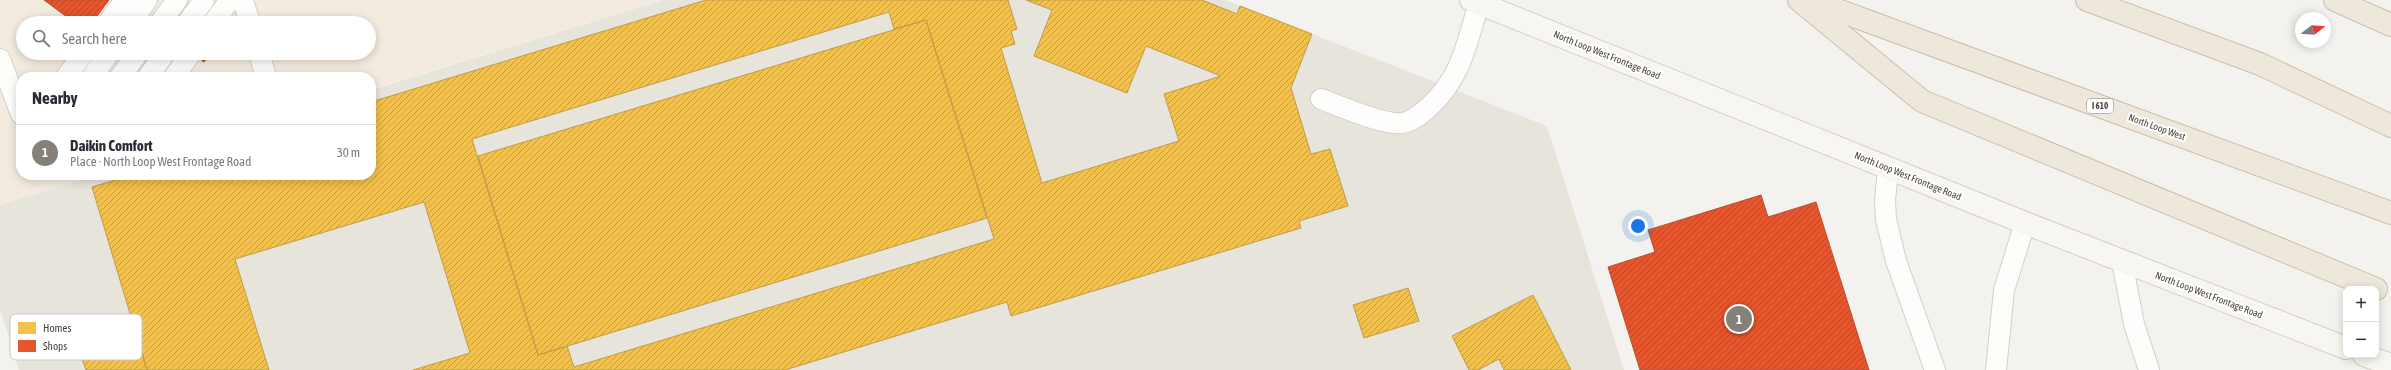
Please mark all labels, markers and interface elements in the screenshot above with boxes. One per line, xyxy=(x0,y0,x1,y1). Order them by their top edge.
north arrow xyxy=(2295,12,2331,48)
search box xyxy=(16,16,376,60)
icon: search xyxy=(30,27,52,49)
street label: North Loop West Frontage Road xyxy=(1552,29,1662,82)
text: Search here xyxy=(62,30,127,47)
text: Nearby xyxy=(32,88,78,108)
road number: I 610 xyxy=(2087,99,2113,113)
street label: North Loop West xyxy=(2127,112,2187,142)
text: Daikin Comfort xyxy=(70,137,153,154)
text: 1 xyxy=(42,145,48,160)
text: 30 m xyxy=(337,145,360,160)
street label: North Loop West Frontage Road xyxy=(1853,150,1963,203)
text: Place · North Loop West Frontage Road xyxy=(70,154,251,169)
your location xyxy=(1628,216,1648,236)
street label: North Loop West Frontage Road xyxy=(2154,269,2264,321)
map controls xyxy=(2343,286,2379,358)
button: + xyxy=(2343,286,2379,322)
pin: 1 xyxy=(1726,304,1752,334)
legend xyxy=(10,314,142,360)
text: Homes xyxy=(43,322,71,334)
button: − xyxy=(2343,322,2379,358)
text: Shops xyxy=(43,340,67,352)

